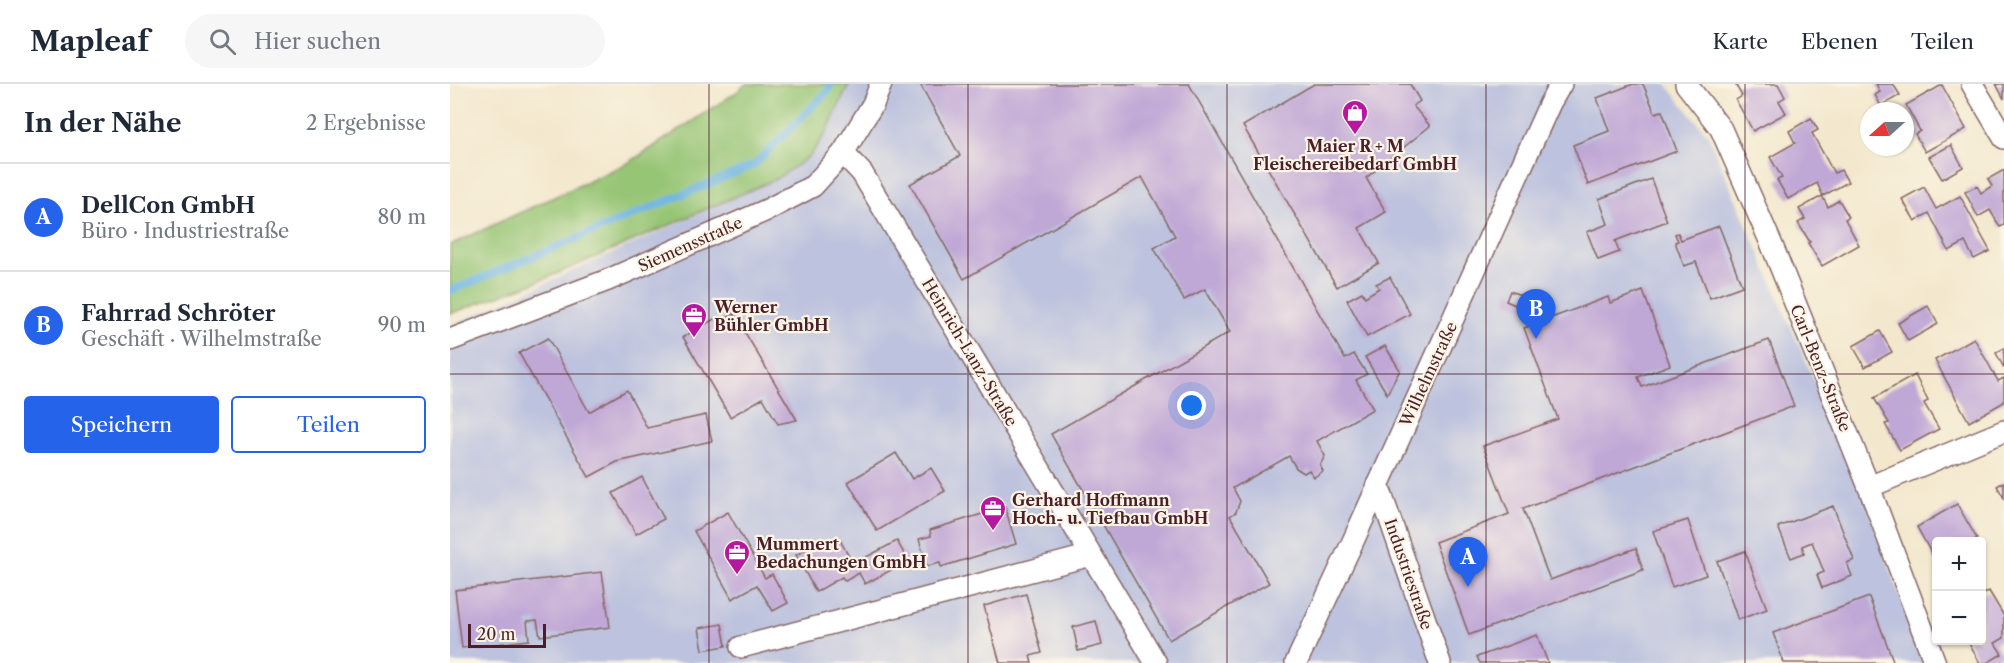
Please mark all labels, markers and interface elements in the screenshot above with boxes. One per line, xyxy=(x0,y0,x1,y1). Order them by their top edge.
search box xyxy=(185,14,605,68)
text: Mapleaf xyxy=(30,24,149,58)
icon: search xyxy=(206,25,239,58)
text: Hier suchen xyxy=(254,28,381,55)
text: Karte xyxy=(1713,29,1768,54)
text: Ebenen xyxy=(1801,29,1878,54)
text: Teilen xyxy=(1911,29,1974,54)
shop icon: Maier R + M Fleischereibedarf GmbH xyxy=(1340,98,1370,136)
north arrow xyxy=(1860,102,1914,156)
text: In der Nähe xyxy=(24,107,181,139)
text: 2 Ergebnisse xyxy=(306,111,426,135)
place label: Maier R + M Fleischereibedarf GmbH xyxy=(1253,136,1457,174)
text: DellCon GmbH xyxy=(81,192,255,219)
text: A xyxy=(36,205,51,229)
text: 80 m xyxy=(378,205,426,229)
street label: Siemensstraße xyxy=(635,212,745,276)
text: Büro · Industriestraße xyxy=(81,219,289,243)
street label: Heinrich-Lanz-Straße xyxy=(918,274,1022,430)
pin: B xyxy=(1516,290,1556,339)
place label: Werner Bühler GmbH xyxy=(713,297,829,335)
text: Fahrrad Schröter xyxy=(81,300,276,327)
office icon: Werner Bühler GmbH xyxy=(679,301,709,339)
street label: Carl-Benz-Straße xyxy=(1786,301,1856,435)
text: B xyxy=(36,313,51,337)
text: 90 m xyxy=(378,313,426,337)
street label: Wilhelmstraße xyxy=(1395,318,1461,431)
text: Geschäft · Wilhelmstraße xyxy=(81,327,322,351)
your location xyxy=(1177,391,1206,420)
button: Speichern xyxy=(24,396,219,453)
button: Teilen xyxy=(231,396,426,453)
place label: Gerhard Hoffmann Hoch- u. Tiefbau GmbH xyxy=(1012,490,1208,528)
office icon: Gerhard Hoffmann Hoch- u. Tiefbau GmbH xyxy=(978,494,1008,532)
street label: Industriestraße xyxy=(1381,516,1437,632)
place label: Mummert Bedachungen GmbH xyxy=(756,534,927,572)
map controls xyxy=(1932,537,1986,645)
button: + xyxy=(1932,537,1986,591)
office icon: Mummert Bedachungen GmbH xyxy=(722,538,752,576)
pin: A xyxy=(1448,538,1488,587)
button: − xyxy=(1932,591,1986,645)
scale bar xyxy=(468,621,546,648)
text: 20 m xyxy=(477,624,516,644)

